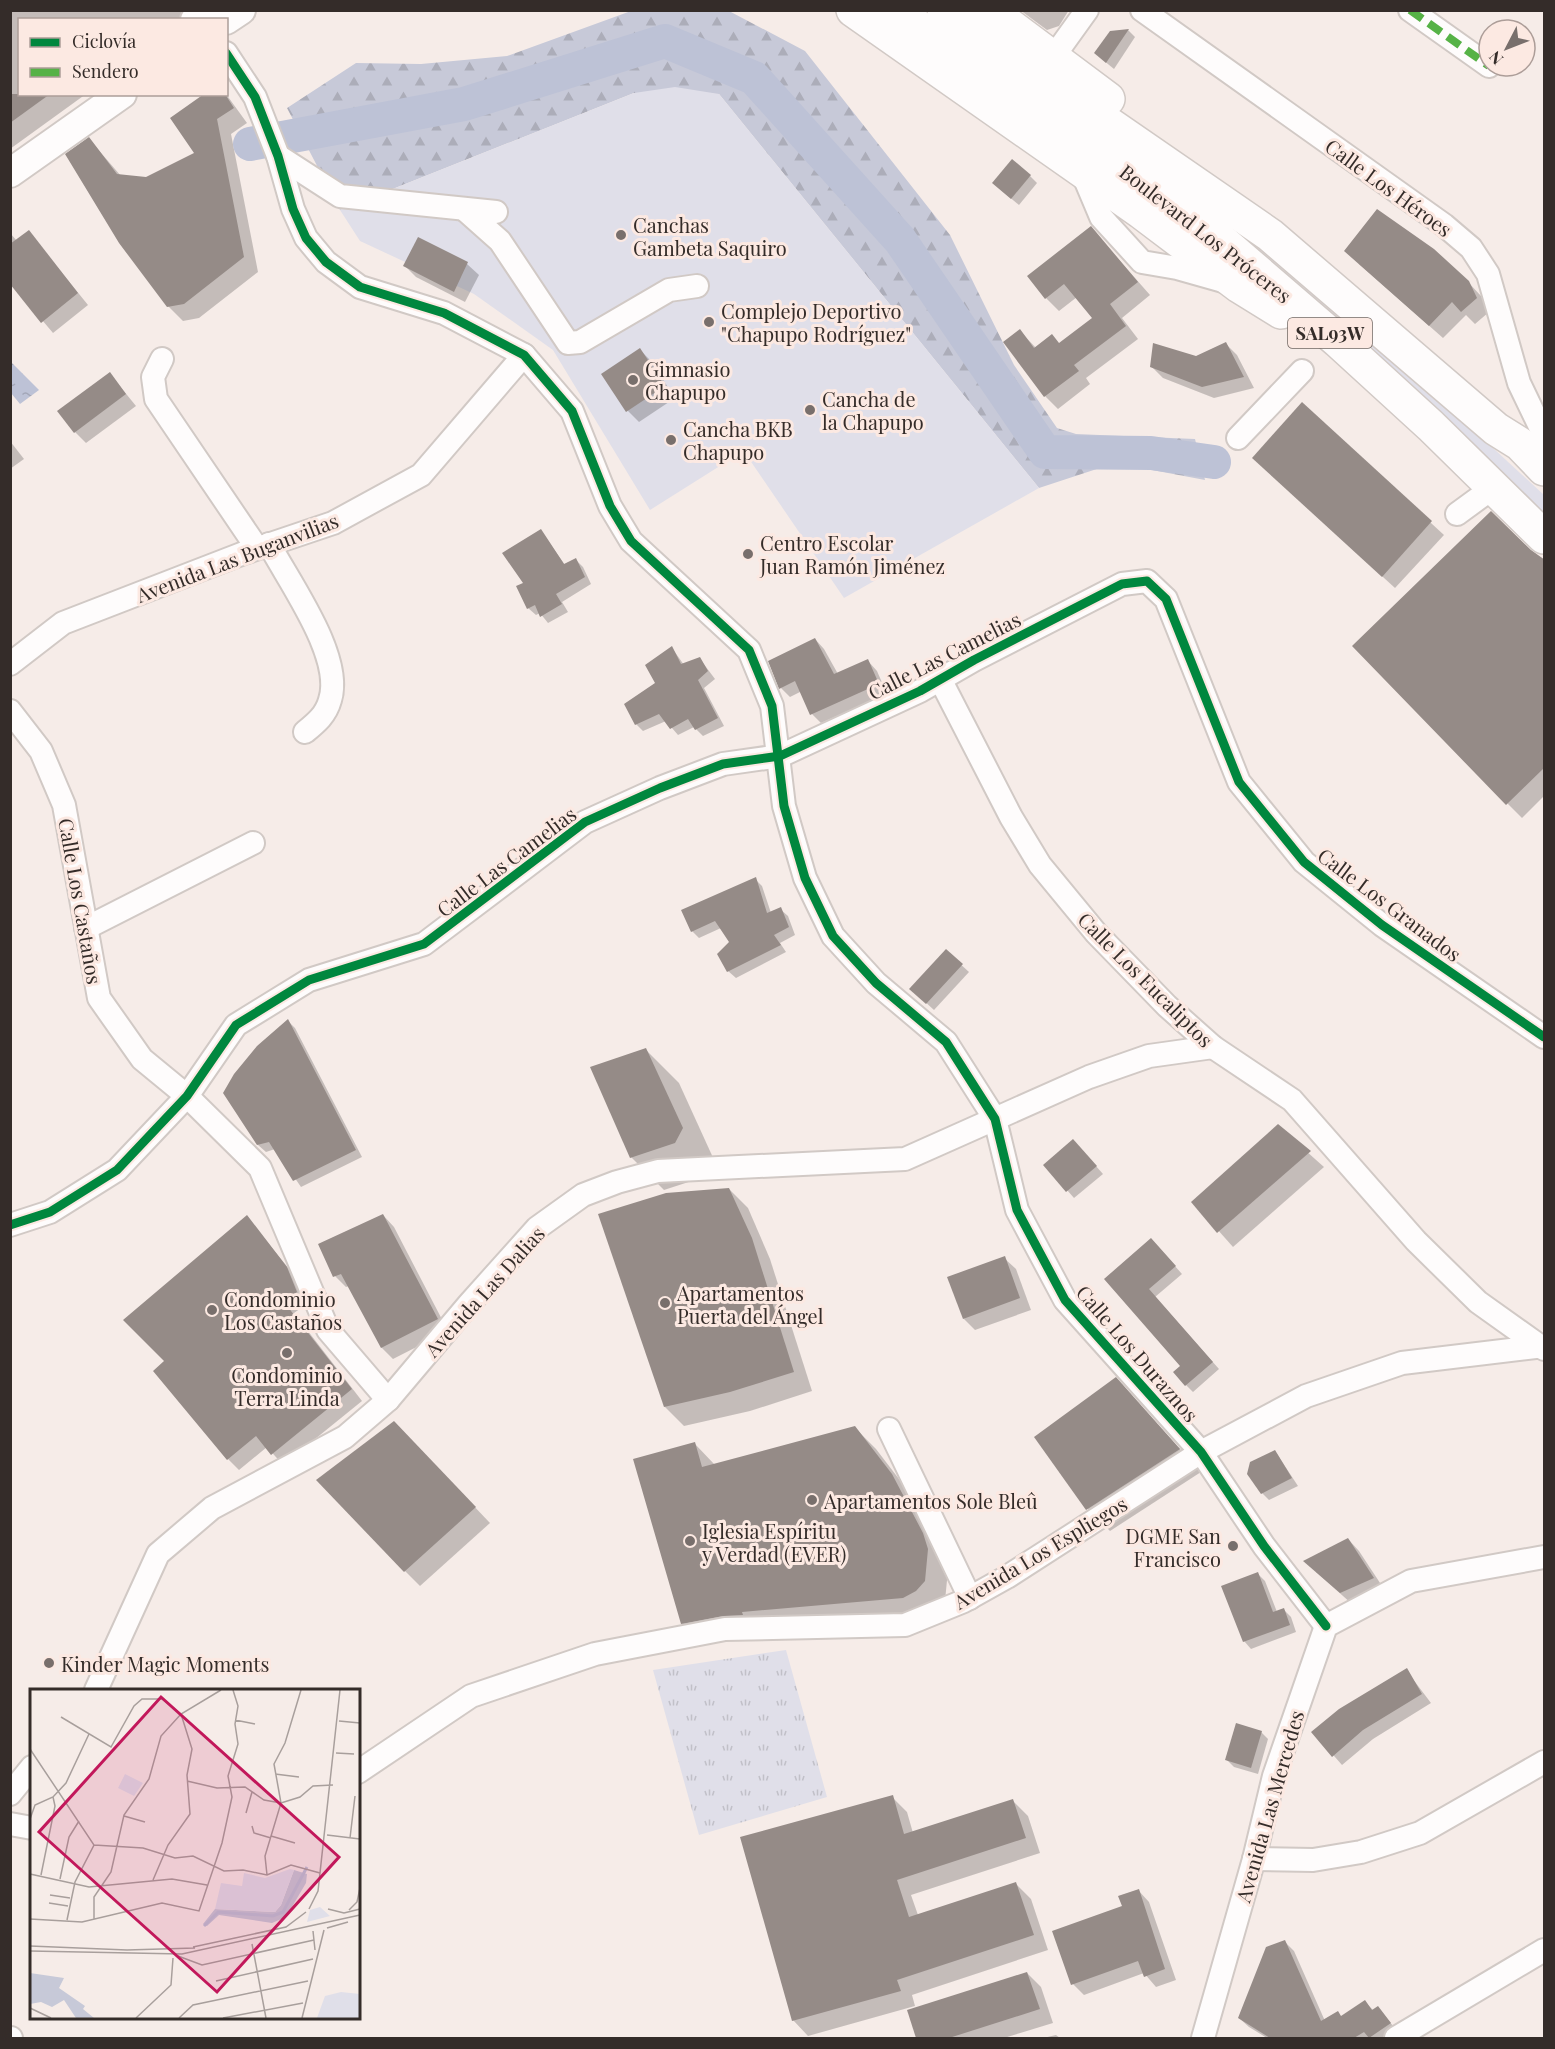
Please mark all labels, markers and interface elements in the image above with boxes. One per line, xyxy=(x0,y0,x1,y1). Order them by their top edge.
legend xyxy=(18,18,228,96)
north arrow xyxy=(1477,18,1537,78)
text: Ciclovía xyxy=(72,29,136,53)
text: N xyxy=(1484,47,1507,70)
text: Sendero xyxy=(72,59,139,83)
street label: Calle Los Héroes xyxy=(1320,132,1458,242)
street label: Boulevard Los Próceres xyxy=(1115,158,1297,308)
place label: Canchas Gambeta Saquiro xyxy=(633,211,787,261)
marker: Canchas Gambeta Saquiro xyxy=(614,228,628,242)
place label: Complejo Deportivo "Chapupo Rodríguez" xyxy=(721,297,911,347)
marker: Complejo Deportivo "Chapupo Rodríguez" xyxy=(702,315,716,329)
road number: SAL93W xyxy=(1288,318,1372,348)
place label: Gimnasio Chapupo xyxy=(645,355,730,405)
marker: Gimnasio Chapupo xyxy=(626,373,640,387)
place label: Cancha de la Chapupo xyxy=(822,385,924,435)
marker: Cancha de la Chapupo xyxy=(803,403,817,417)
place label: Cancha BKB Chapupo xyxy=(683,415,793,465)
marker: Cancha BKB Chapupo xyxy=(664,433,678,447)
street label: Avenida Las Buganvilias xyxy=(131,506,342,608)
place label: Centro Escolar Juan Ramón Jiménez xyxy=(759,529,945,579)
marker: Centro Escolar Juan Ramón Jiménez xyxy=(741,547,755,561)
street label: Calle Las Camelias xyxy=(863,605,1025,705)
street label: Calle Las Camelias xyxy=(431,800,581,922)
street label: Calle Los Castaños xyxy=(53,816,109,986)
street label: Calle Los Granados xyxy=(1313,841,1467,967)
street label: Calle Los Eucaliptos xyxy=(1073,906,1219,1052)
street label: Avenida Las Dalias xyxy=(417,1220,550,1363)
place label: Apartamentos Puerta del Ángel xyxy=(676,1279,824,1329)
street label: Calle Los Duraznos xyxy=(1071,1279,1205,1427)
place label: Condominio Los Castaños xyxy=(224,1285,342,1335)
marker: Apartamentos Puerta del Ángel xyxy=(658,1296,672,1310)
marker: Condominio Los Castaños xyxy=(205,1303,219,1317)
marker: Condominio Terra Linda xyxy=(280,1346,294,1360)
place label: Condominio Terra Linda xyxy=(231,1361,343,1411)
place label: Apartamentos Sole Bleû xyxy=(823,1487,1038,1514)
street label: Avenida Los Espliegos xyxy=(947,1489,1132,1615)
marker: Apartamentos Sole Bleû xyxy=(805,1493,819,1507)
place label: Iglesia Espíritu y Verdad (EVER) xyxy=(701,1517,846,1567)
place label: DGME San Francisco xyxy=(1125,1522,1221,1572)
marker: Iglesia Espíritu y Verdad (EVER) xyxy=(683,1534,697,1548)
marker: DGME San Francisco xyxy=(1226,1539,1240,1553)
place label: Kinder Magic Moments xyxy=(61,1650,269,1677)
marker: Kinder Magic Moments xyxy=(42,1656,56,1670)
inset map xyxy=(30,1689,360,2019)
street label: Avenida Las Mercedes xyxy=(1228,1707,1309,1906)

